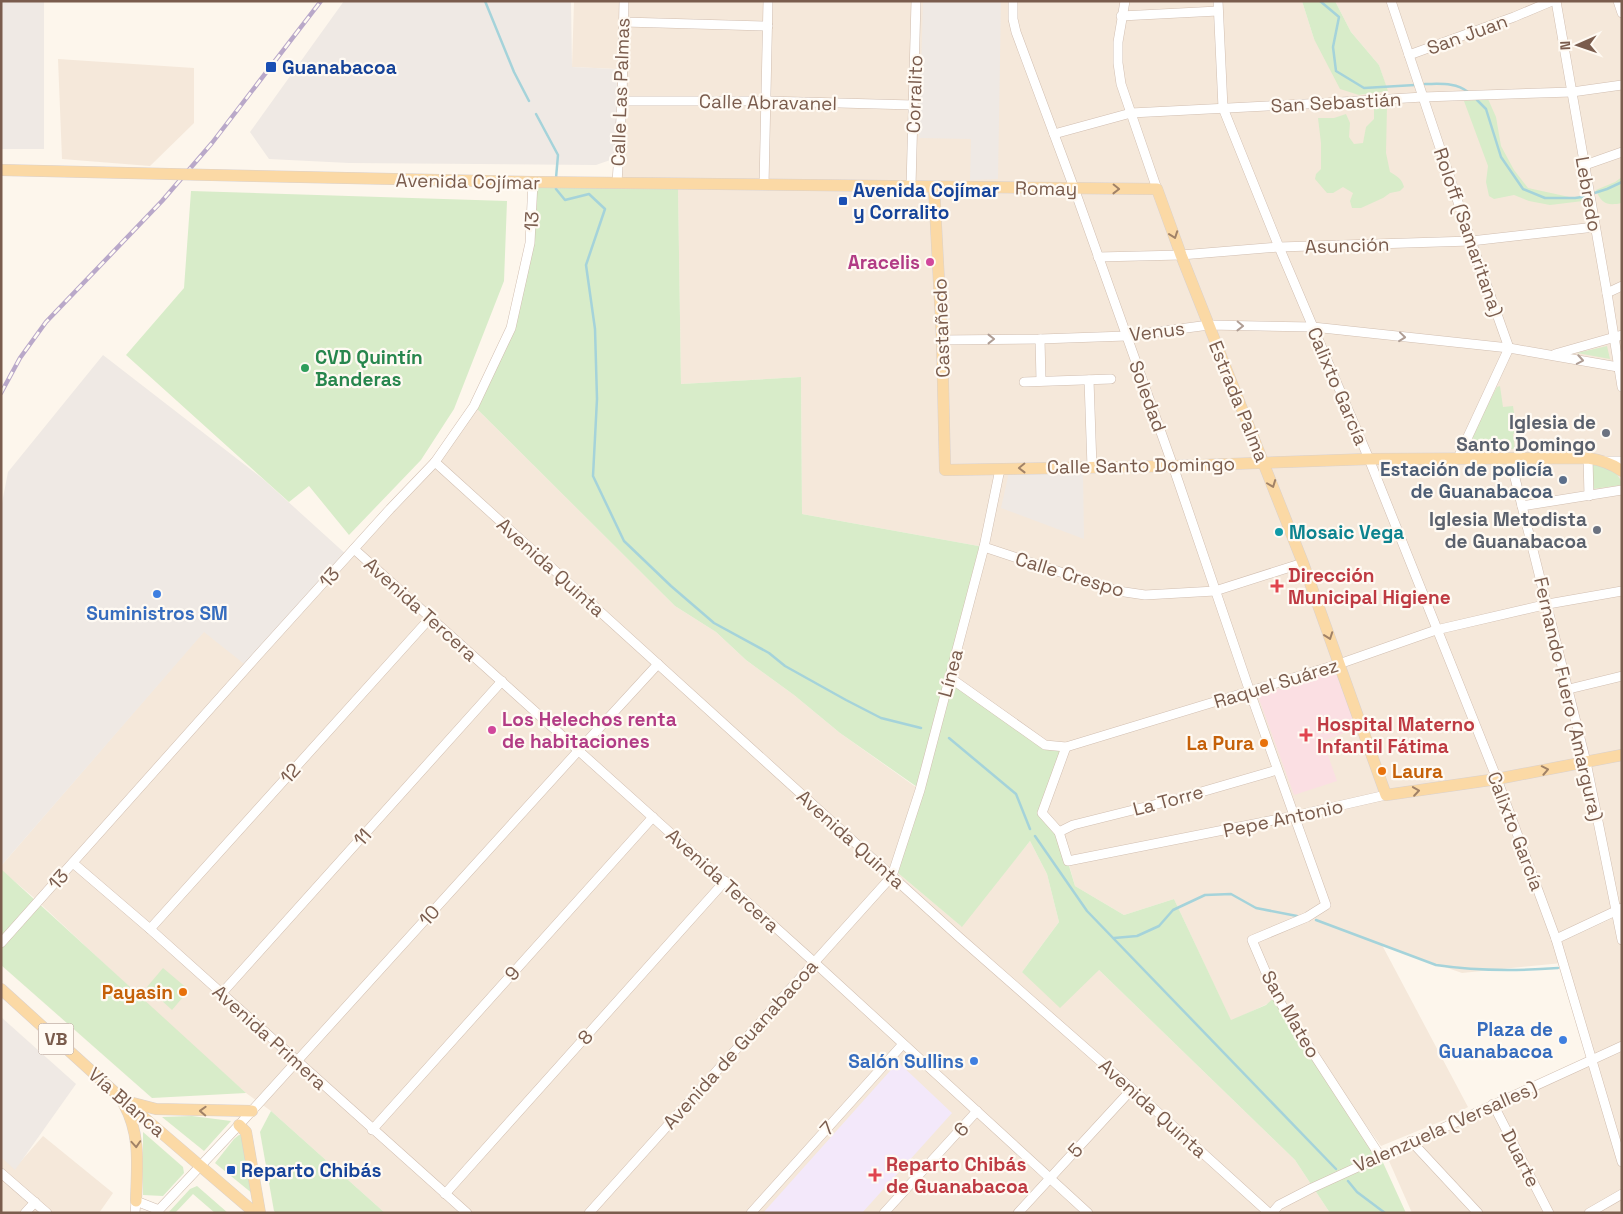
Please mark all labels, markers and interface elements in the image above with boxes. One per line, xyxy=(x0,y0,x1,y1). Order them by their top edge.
street label: San Juan xyxy=(1423,8,1511,61)
street label: Calle Las Palmas xyxy=(605,17,636,167)
north arrow xyxy=(1553,20,1603,70)
text: N xyxy=(1556,40,1574,50)
street label: Corralito xyxy=(901,54,928,134)
place label: Guanabacoa xyxy=(282,55,397,80)
marker: Guanabacoa xyxy=(264,60,278,74)
street label: San Sebastián xyxy=(1270,87,1402,118)
street label: Calle Abravanel xyxy=(699,89,837,116)
street label: Roloff (Samaritana) xyxy=(1428,144,1509,320)
street label: Lebredo xyxy=(1570,155,1607,234)
street label: Avenida Cojímar xyxy=(395,168,541,195)
street label: Romay xyxy=(1015,175,1077,202)
place label: Avenida Cojímar y Corralito xyxy=(853,178,999,225)
one-way arrow xyxy=(1112,184,1120,194)
marker: Avenida Cojímar y Corralito xyxy=(837,195,849,207)
street label: 13 xyxy=(519,211,544,231)
one-way arrow xyxy=(1168,230,1178,239)
street label: Asunción xyxy=(1304,232,1390,259)
place label: Aracelis xyxy=(848,250,920,275)
marker: Aracelis xyxy=(924,256,936,268)
street label: Castañedo xyxy=(927,278,956,378)
street label: Venus xyxy=(1128,316,1186,347)
one-way arrow xyxy=(1236,321,1244,331)
street label: Calixto García xyxy=(1301,323,1374,449)
one-way arrow xyxy=(1398,331,1406,342)
one-way arrow xyxy=(988,334,995,344)
street label: Estrada Palma xyxy=(1203,337,1274,466)
place label: CVD Quintín Banderas xyxy=(315,345,423,392)
one-way arrow xyxy=(1576,355,1585,365)
street label: Soledad xyxy=(1123,357,1172,435)
marker: CVD Quintín Banderas xyxy=(299,362,311,374)
place label: Iglesia de Santo Domingo xyxy=(1456,410,1596,457)
marker: Iglesia de Santo Domingo xyxy=(1600,427,1612,439)
street label: Calle Santo Domingo xyxy=(1047,451,1235,480)
place label: Estación de policía de Guanabacoa xyxy=(1380,457,1553,504)
one-way arrow xyxy=(1018,463,1026,473)
marker: Estación de policía de Guanabacoa xyxy=(1557,474,1569,486)
one-way arrow xyxy=(1266,479,1276,488)
place label: Iglesia Metodista de Guanabacoa xyxy=(1429,507,1587,554)
street label: Avenida Quinta xyxy=(491,512,610,623)
place label: Mosaic Vega xyxy=(1289,520,1404,545)
marker: Iglesia Metodista de Guanabacoa xyxy=(1591,524,1603,536)
marker: Mosaic Vega xyxy=(1273,526,1285,538)
street label: Calle Crespo xyxy=(1012,546,1127,603)
street label: Avenida Tercera xyxy=(359,552,483,667)
street label: 13 xyxy=(314,562,345,593)
place label: Dirección Municipal Higiene xyxy=(1288,563,1451,610)
street label: Fernando Fuero (Amargura) xyxy=(1528,575,1609,824)
marker: Dirección Municipal Higiene xyxy=(1270,579,1284,593)
marker: Suministros SM xyxy=(151,588,163,600)
place label: Suministros SM xyxy=(86,601,228,626)
one-way arrow xyxy=(1323,631,1333,640)
street label: Línea xyxy=(932,646,969,700)
street label: Raquel Suárez xyxy=(1211,653,1342,714)
place label: Los Helechos renta de habitaciones xyxy=(502,707,677,754)
place label: Hospital Materno Infantil Fátima xyxy=(1317,712,1475,759)
marker: Los Helechos renta de habitaciones xyxy=(486,724,498,736)
marker: Hospital Materno Infantil Fátima xyxy=(1299,728,1313,742)
place label: La Pura xyxy=(1186,731,1254,756)
marker: La Pura xyxy=(1258,737,1270,749)
street label: 12 xyxy=(275,758,306,789)
place label: Laura xyxy=(1392,759,1443,784)
marker: Laura xyxy=(1376,765,1388,777)
one-way arrow xyxy=(1540,765,1549,776)
street label: Calixto García xyxy=(1481,768,1550,895)
street label: La Torre xyxy=(1130,779,1206,822)
street label: Avenida Quinta xyxy=(791,784,910,895)
one-way arrow xyxy=(1412,786,1420,797)
street label: Pepe Antonio xyxy=(1221,794,1345,843)
street label: 11 xyxy=(348,823,377,852)
street label: Avenida Tercera xyxy=(661,823,785,938)
street label: 13 xyxy=(43,864,74,895)
street label: 10 xyxy=(413,899,445,931)
street label: Avenida de Guanabacoa xyxy=(657,954,823,1134)
street label: 9 xyxy=(499,961,526,986)
street label: San Mateo xyxy=(1255,966,1326,1063)
street label: Avenida Primera xyxy=(207,979,332,1095)
place label: Payasin xyxy=(102,980,173,1005)
marker: Payasin xyxy=(177,986,189,998)
place label: Plaza de Guanabacoa xyxy=(1438,1017,1553,1064)
road number: VB xyxy=(38,1024,74,1054)
street label: 8 xyxy=(572,1025,599,1050)
marker: Plaza de Guanabacoa xyxy=(1557,1034,1569,1046)
place label: Salón Sullins xyxy=(848,1049,964,1074)
street label: Avenida Quinta xyxy=(1093,1053,1212,1164)
marker: Salón Sullins xyxy=(968,1055,980,1067)
street label: Vía Blanca xyxy=(83,1062,171,1143)
street label: Valenzuela (Versalles) xyxy=(1350,1075,1541,1178)
one-way arrow xyxy=(199,1106,206,1116)
street label: 7 xyxy=(814,1116,840,1141)
street label: 6 xyxy=(948,1117,975,1142)
street label: Duarte xyxy=(1495,1125,1546,1192)
street label: 5 xyxy=(1062,1138,1088,1163)
one-way arrow xyxy=(131,1140,142,1148)
place label: Reparto Chibás de Guanabacoa xyxy=(886,1152,1029,1199)
place label: Reparto Chibás xyxy=(241,1158,381,1183)
marker: Reparto Chibás xyxy=(225,1164,237,1176)
marker: Reparto Chibás de Guanabacoa xyxy=(868,1168,882,1182)

